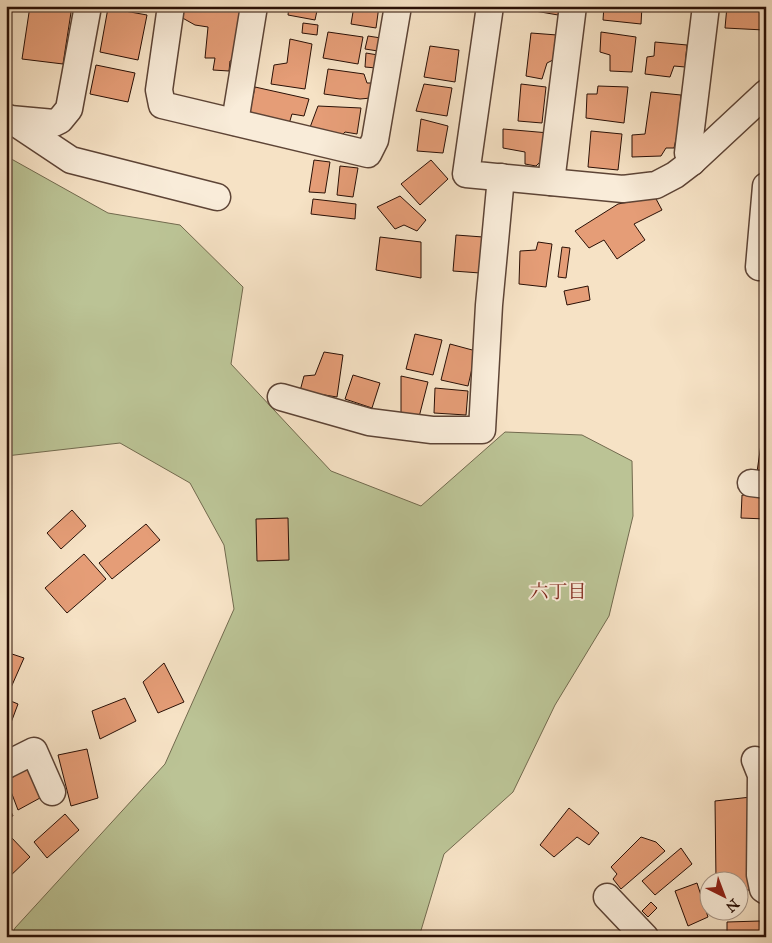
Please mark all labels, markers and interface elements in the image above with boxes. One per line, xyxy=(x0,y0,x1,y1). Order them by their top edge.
district label: 六丁目 xyxy=(529,580,587,603)
north arrow xyxy=(700,870,750,920)
text: N xyxy=(722,895,742,916)

